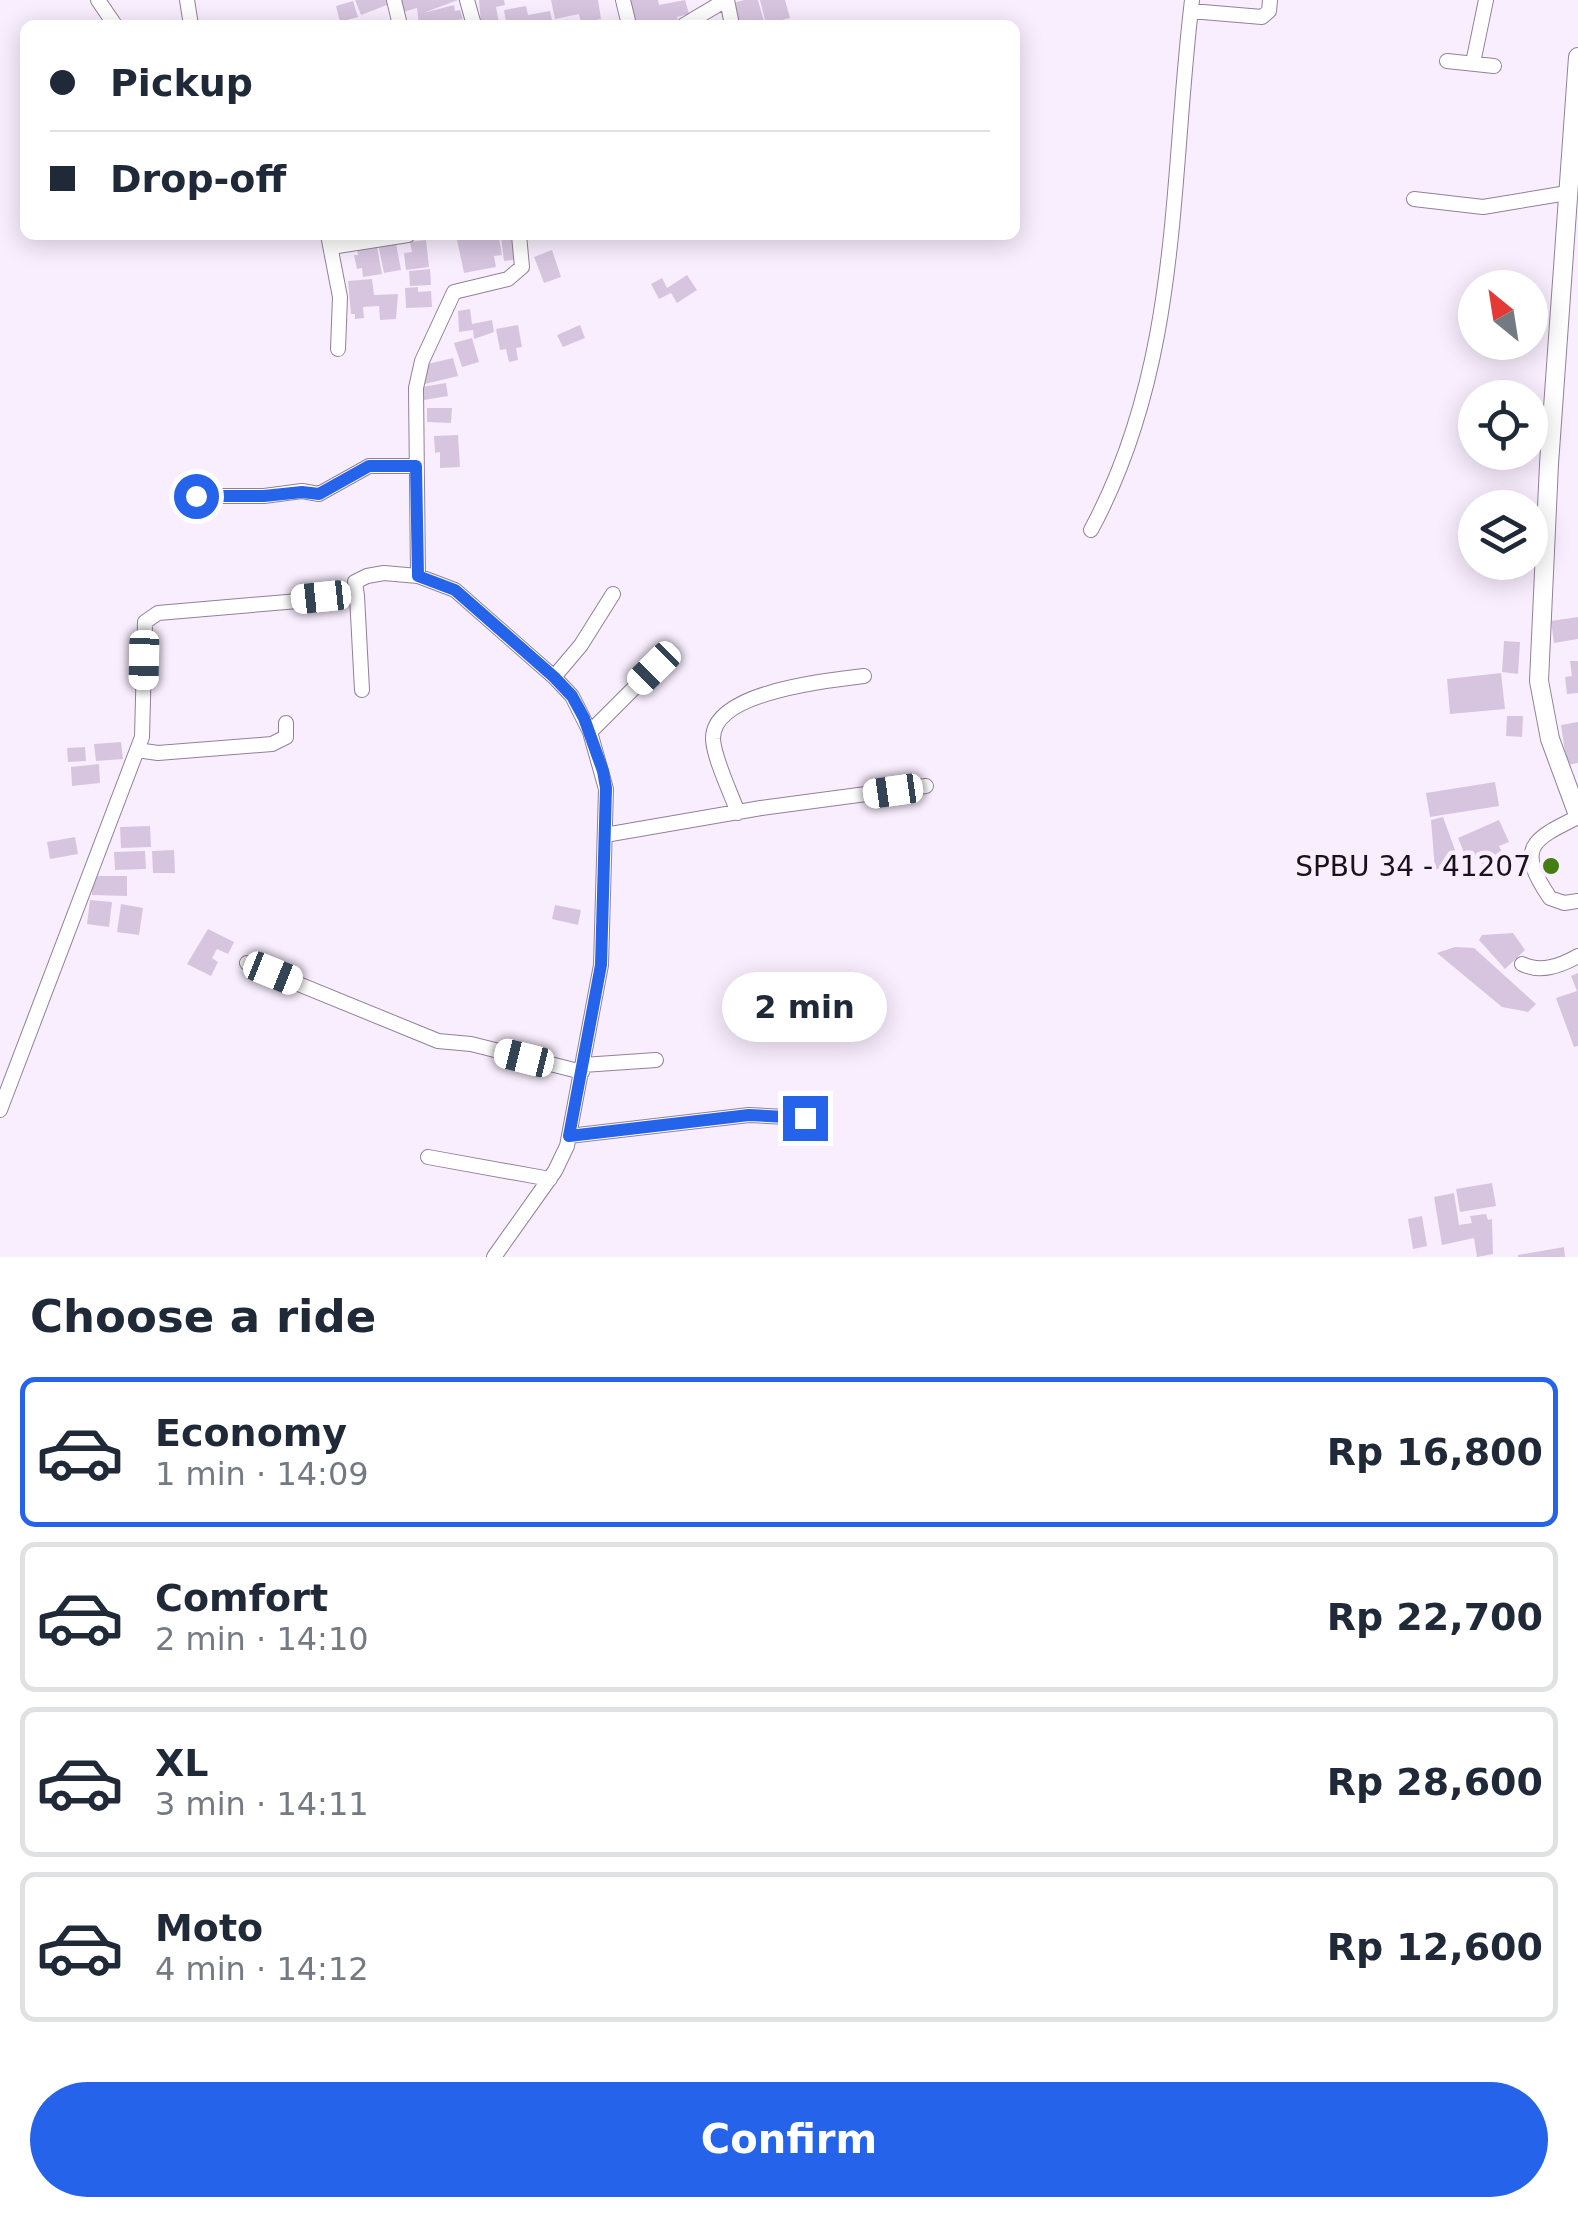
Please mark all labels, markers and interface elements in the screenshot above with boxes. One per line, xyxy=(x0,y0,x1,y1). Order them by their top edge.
text: Pickup xyxy=(110,61,253,105)
text: Drop-off xyxy=(110,157,286,201)
north arrow xyxy=(1458,270,1548,360)
map controls xyxy=(1458,270,1548,580)
button: locate xyxy=(1458,380,1548,470)
route start xyxy=(174,474,219,519)
button: layers xyxy=(1458,490,1548,580)
car xyxy=(290,579,352,615)
car xyxy=(128,630,160,690)
car xyxy=(622,636,686,700)
car xyxy=(861,772,925,810)
place label: SPBU 34 - 41207 xyxy=(1295,850,1531,883)
marker: SPBU 34 - 41207 xyxy=(1540,855,1562,877)
car xyxy=(240,948,306,998)
callout: 2 min xyxy=(722,973,888,1043)
text: 2 min xyxy=(754,988,855,1026)
car xyxy=(491,1036,557,1080)
route end xyxy=(783,1096,828,1141)
text: Choose a ride xyxy=(30,1290,376,1343)
icon: car xyxy=(35,1407,125,1497)
text: Economy xyxy=(155,1411,347,1455)
text: Rp 16,800 xyxy=(1327,1430,1543,1474)
text: 1 min · 14:09 xyxy=(155,1455,369,1493)
icon: car xyxy=(35,1572,125,1662)
text: Comfort xyxy=(155,1576,328,1620)
text: Rp 22,700 xyxy=(1327,1595,1543,1639)
text: 2 min · 14:10 xyxy=(155,1620,369,1658)
icon: car xyxy=(35,1737,125,1827)
text: XL xyxy=(155,1741,209,1785)
text: Rp 28,600 xyxy=(1327,1760,1543,1804)
text: 3 min · 14:11 xyxy=(155,1785,369,1823)
icon: car xyxy=(35,1902,125,1992)
text: Moto xyxy=(155,1906,263,1950)
text: Rp 12,600 xyxy=(1327,1925,1543,1969)
text: 4 min · 14:12 xyxy=(155,1950,369,1988)
button: Confirm xyxy=(30,2082,1548,2197)

